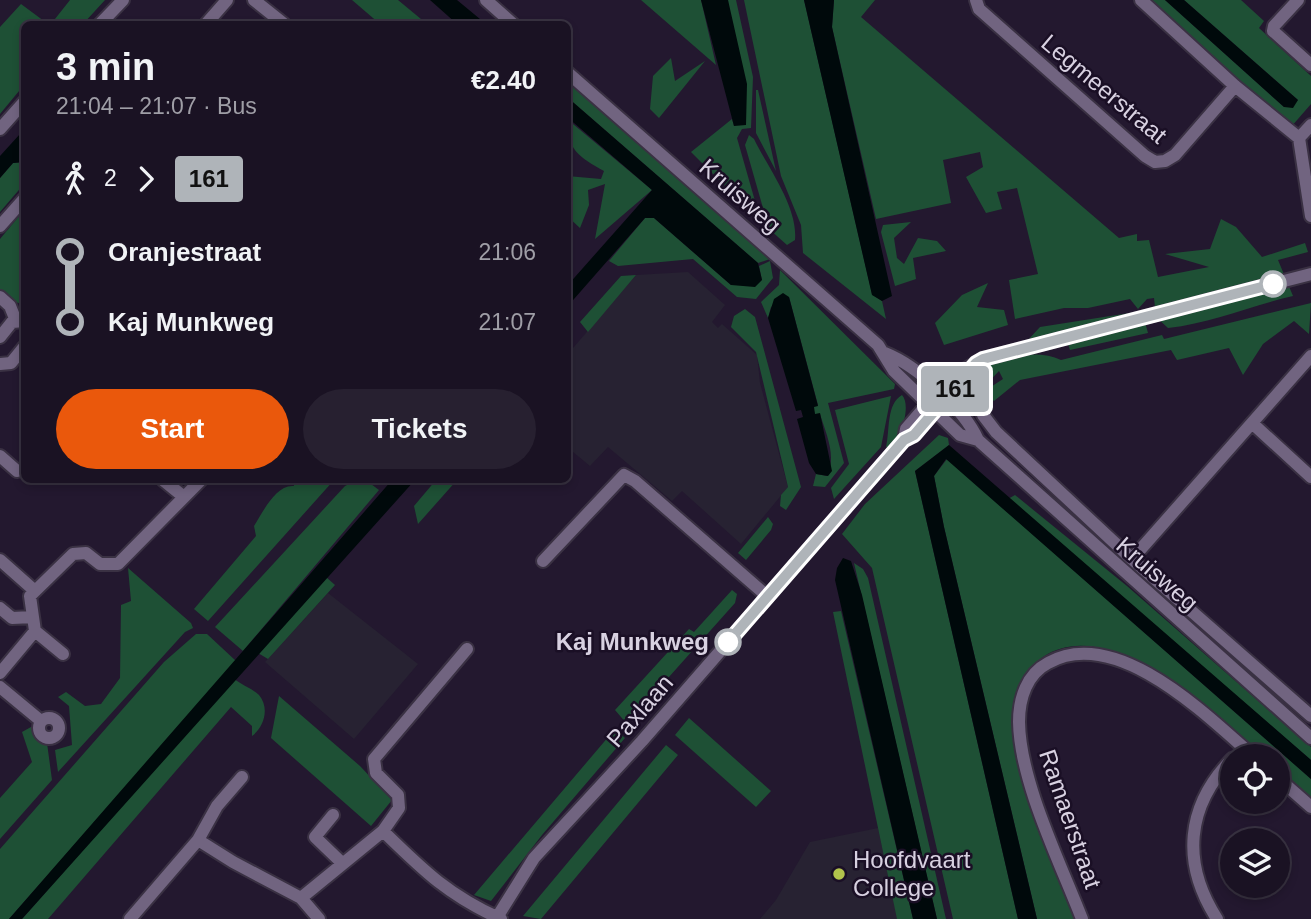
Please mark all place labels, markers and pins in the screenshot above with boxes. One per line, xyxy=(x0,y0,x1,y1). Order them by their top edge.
unlabelled marker xyxy=(1260,271,1286,297)
place label: Kaj Munkweg xyxy=(556,628,709,655)
marker: Kaj Munkweg xyxy=(715,629,741,655)
place label: Hoofdvaart College xyxy=(853,846,971,901)
marker: Hoofdvaart College xyxy=(831,866,847,882)

